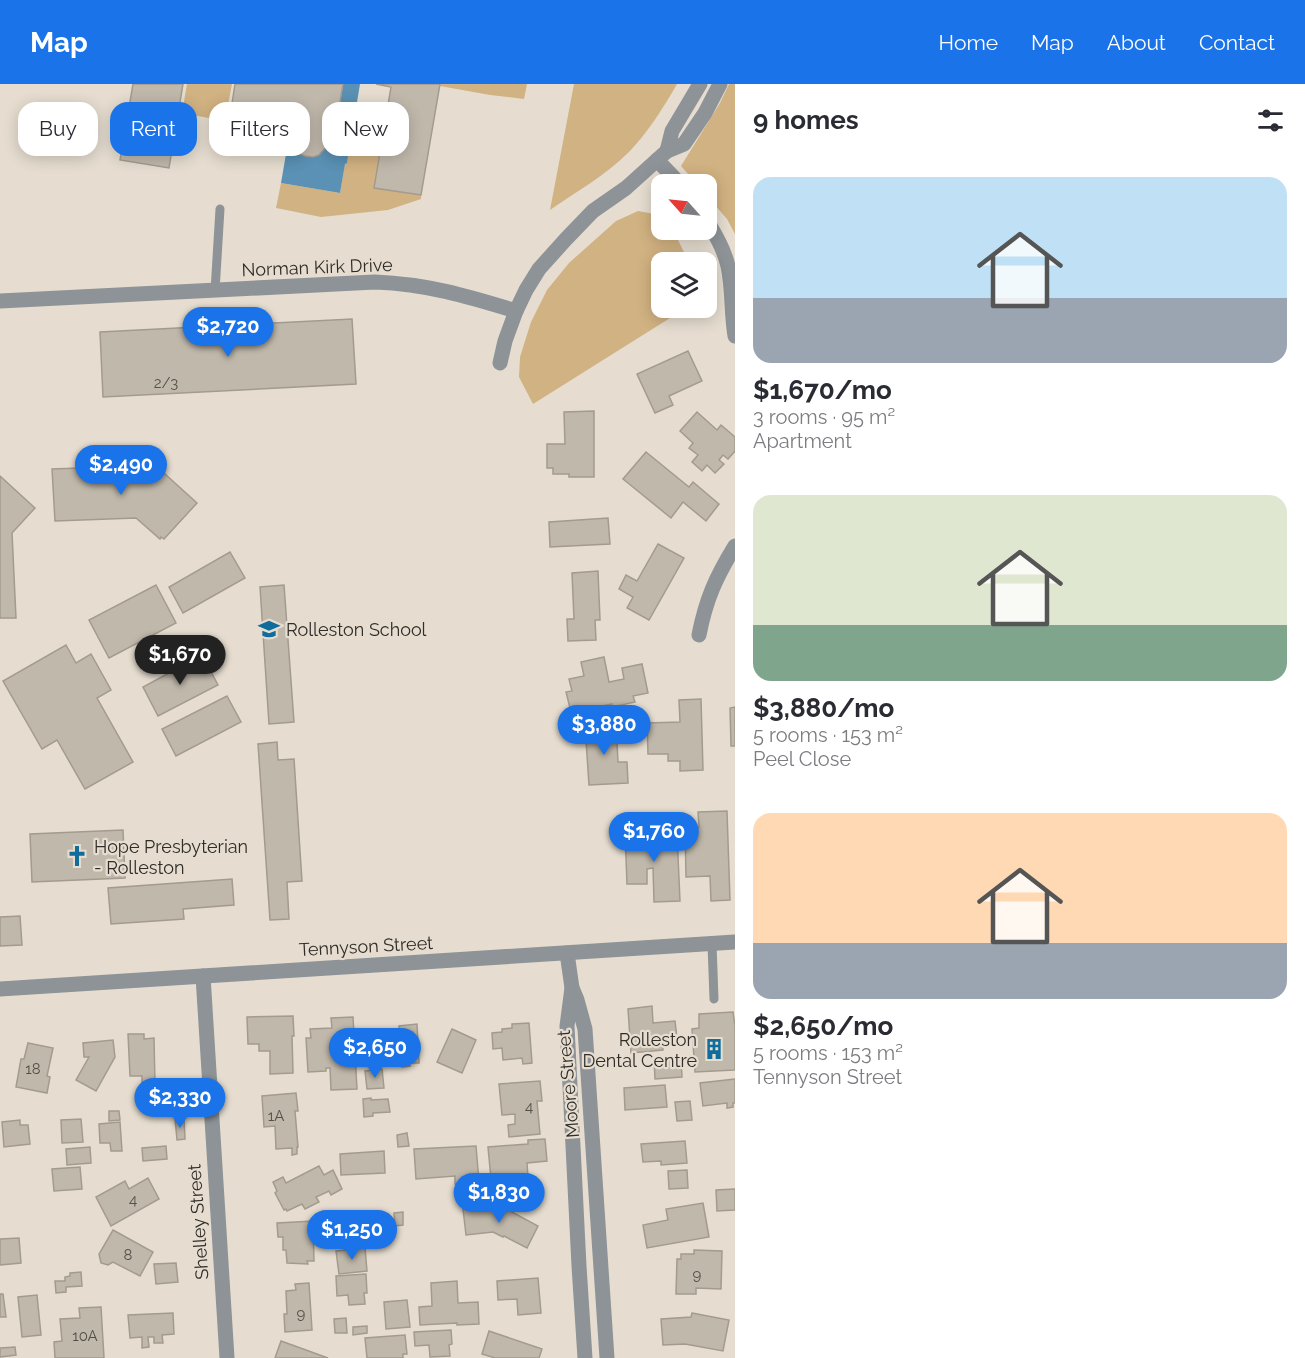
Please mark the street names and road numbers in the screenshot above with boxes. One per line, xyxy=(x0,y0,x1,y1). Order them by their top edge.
street label: Norman Kirk Drive xyxy=(241,254,393,280)
street label: Tennyson Street xyxy=(298,932,434,960)
street label: Moore Street xyxy=(553,1029,583,1139)
street label: Shelley Street xyxy=(183,1163,213,1281)

